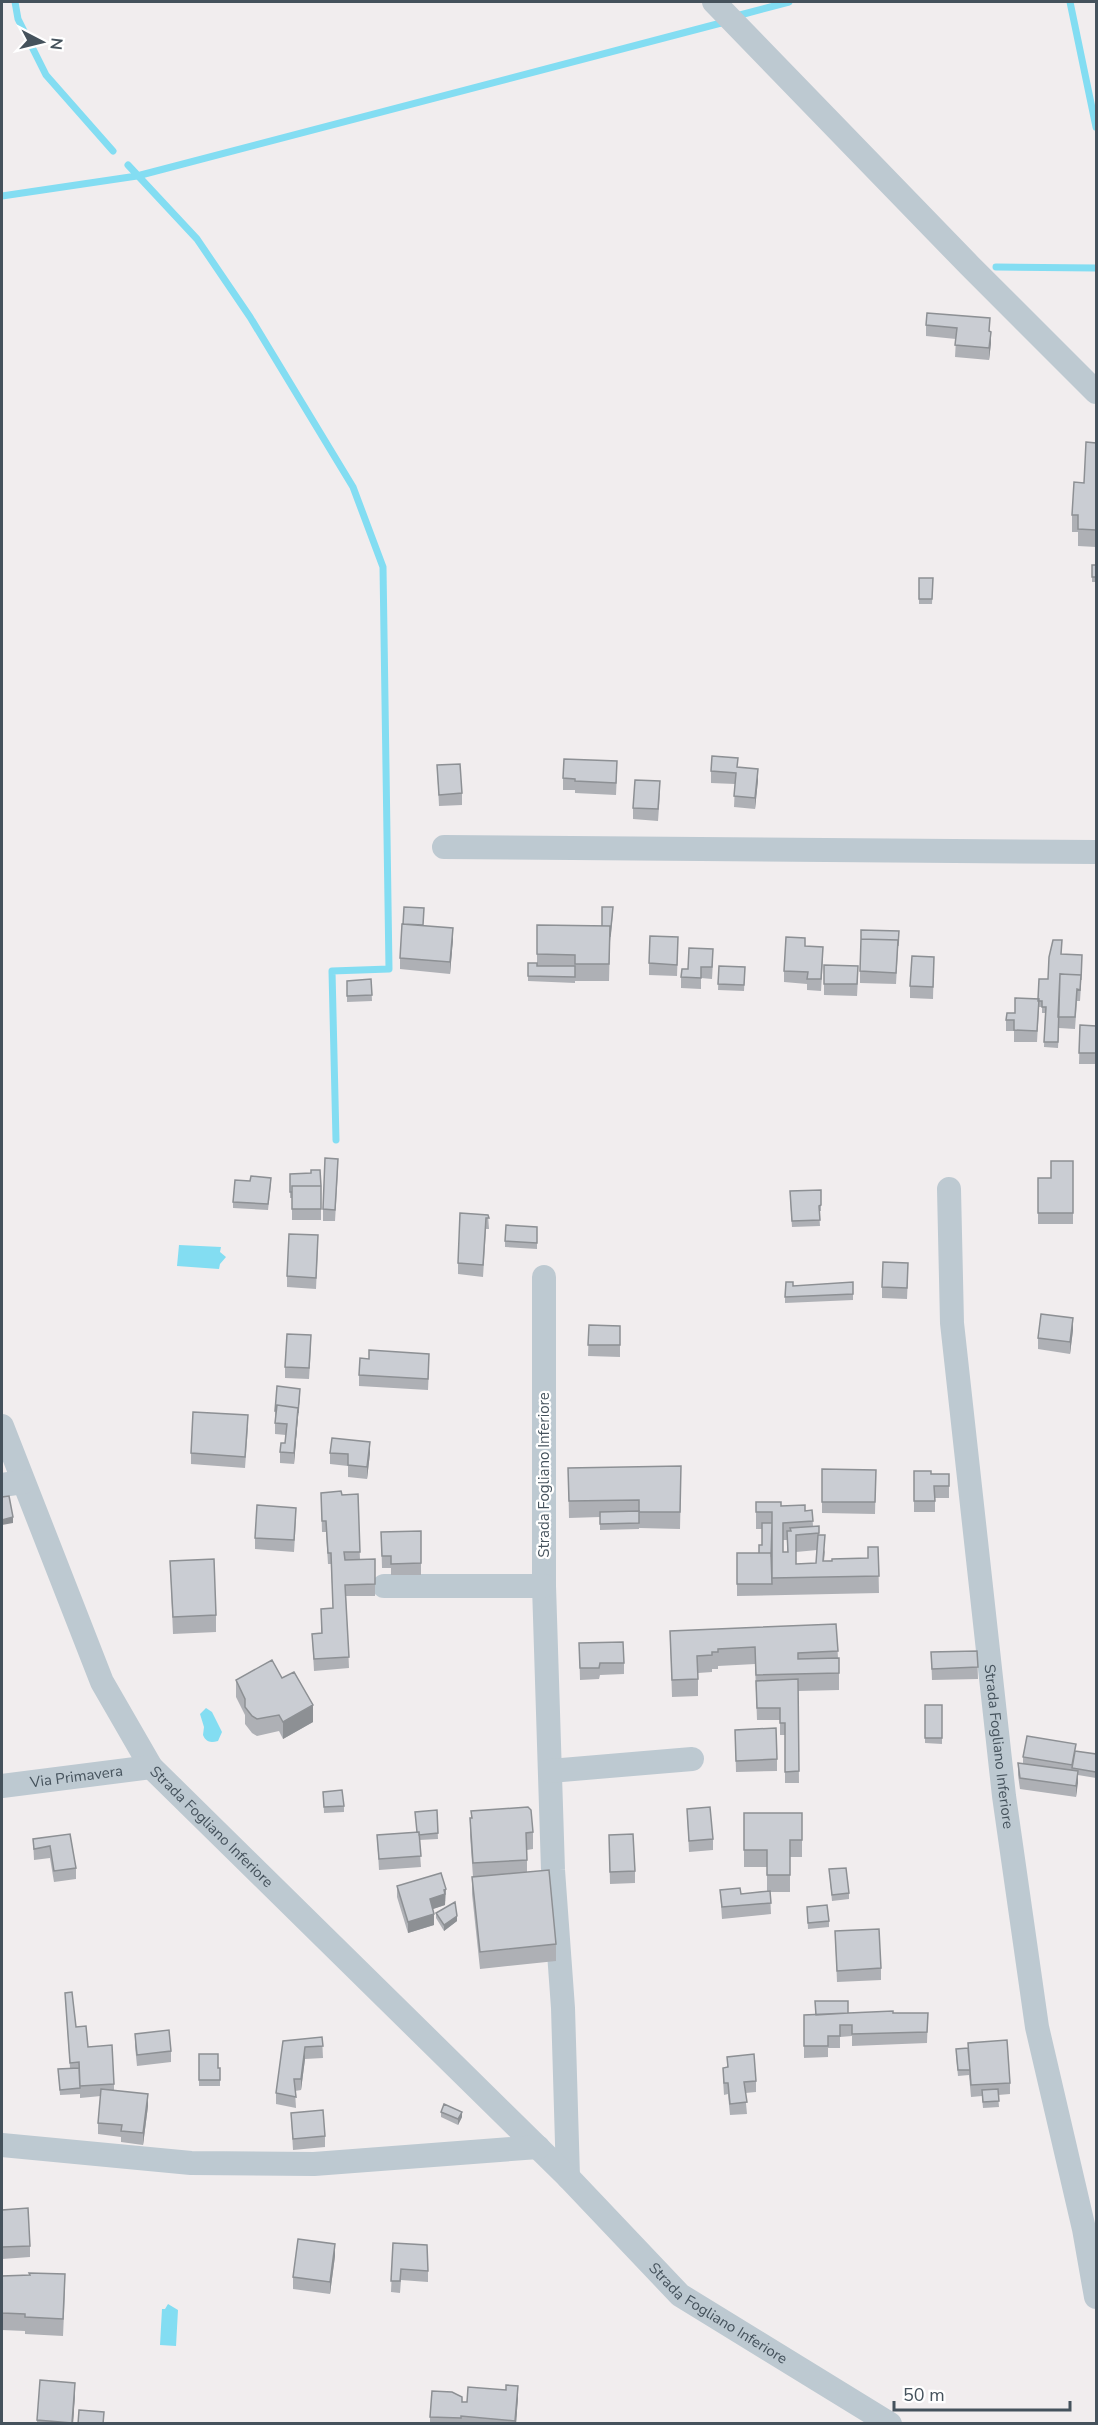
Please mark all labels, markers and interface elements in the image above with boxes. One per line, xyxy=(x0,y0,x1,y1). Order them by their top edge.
north arrow xyxy=(12,12,72,72)
text: N xyxy=(44,36,68,51)
street label: Strada Fogliano Inferiore xyxy=(534,1392,554,1558)
street label: Strada Fogliano Inferiore xyxy=(980,1663,1019,1830)
street label: Via Primavera xyxy=(28,1761,124,1792)
street label: Strada Fogliano Inferiore xyxy=(146,1761,278,1892)
street label: Strada Fogliano Inferiore xyxy=(644,2258,791,2369)
scale bar xyxy=(894,2374,1070,2412)
text: 50 m xyxy=(903,2383,945,2407)

